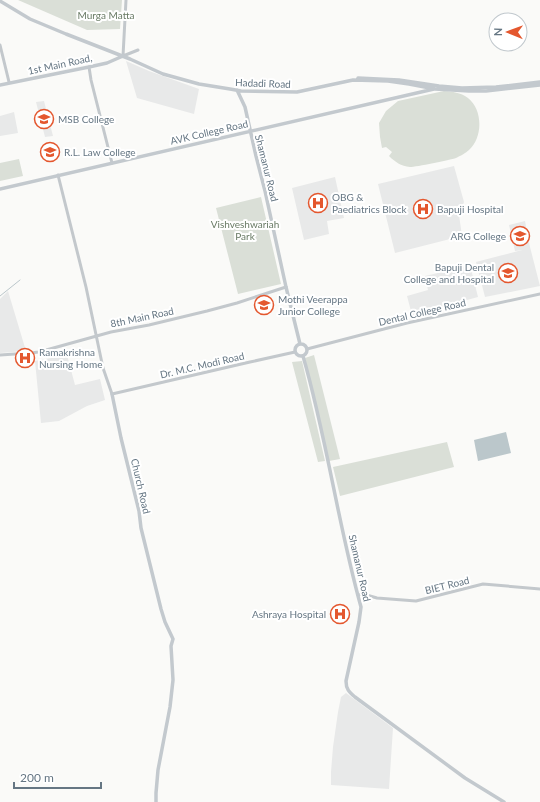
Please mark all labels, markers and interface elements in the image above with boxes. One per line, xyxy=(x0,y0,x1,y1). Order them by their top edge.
park label: Murga Matta xyxy=(78,9,134,21)
north arrow xyxy=(488,12,528,52)
text: N xyxy=(491,27,504,36)
street label: 1st Main Road, xyxy=(27,51,93,77)
street label: Hadadi Road xyxy=(235,76,291,90)
school or university icon: MSB College xyxy=(33,108,55,130)
place label: MSB College xyxy=(58,113,114,125)
street label: AVK College Road xyxy=(169,117,249,147)
street label: Shamanur Road xyxy=(253,133,281,203)
school or university icon: R.L. Law College xyxy=(39,141,61,163)
place label: R.L. Law College xyxy=(64,146,136,158)
place label: OBG & Paediatrics Block xyxy=(332,191,407,215)
hospital icon: OBG & Paediatrics Block xyxy=(307,192,329,214)
hospital icon: Bapuji Hospital xyxy=(412,198,434,220)
place label: Bapuji Hospital xyxy=(437,203,503,215)
park label: Vishveshwariah Park xyxy=(211,218,279,242)
school or university icon: ARG College xyxy=(509,225,531,247)
place label: ARG College xyxy=(451,230,506,242)
place label: Bapuji Dental College and Hospital xyxy=(404,261,494,285)
school or university icon: Bapuji Dental College and Hospital xyxy=(497,262,519,284)
place label: Mothi Veerappa Junior College xyxy=(278,293,348,317)
school or university icon: Mothi Veerappa Junior College xyxy=(253,294,275,316)
street label: Dental College Road xyxy=(377,296,467,328)
street label: 8th Main Road xyxy=(109,304,175,330)
place label: Ramakrishna Nursing Home xyxy=(39,346,102,370)
hospital icon: Ramakrishna Nursing Home xyxy=(14,347,36,369)
street label: Dr. M.C. Modi Road xyxy=(159,349,245,381)
street label: Church Road xyxy=(129,457,153,515)
street label: Shamanur Road xyxy=(346,533,374,603)
street label: BIET Road xyxy=(424,574,470,596)
hospital icon: Ashraya Hospital xyxy=(329,603,351,625)
place label: Ashraya Hospital xyxy=(252,608,326,620)
scale bar xyxy=(14,764,101,790)
text: 200 m xyxy=(20,770,54,785)

